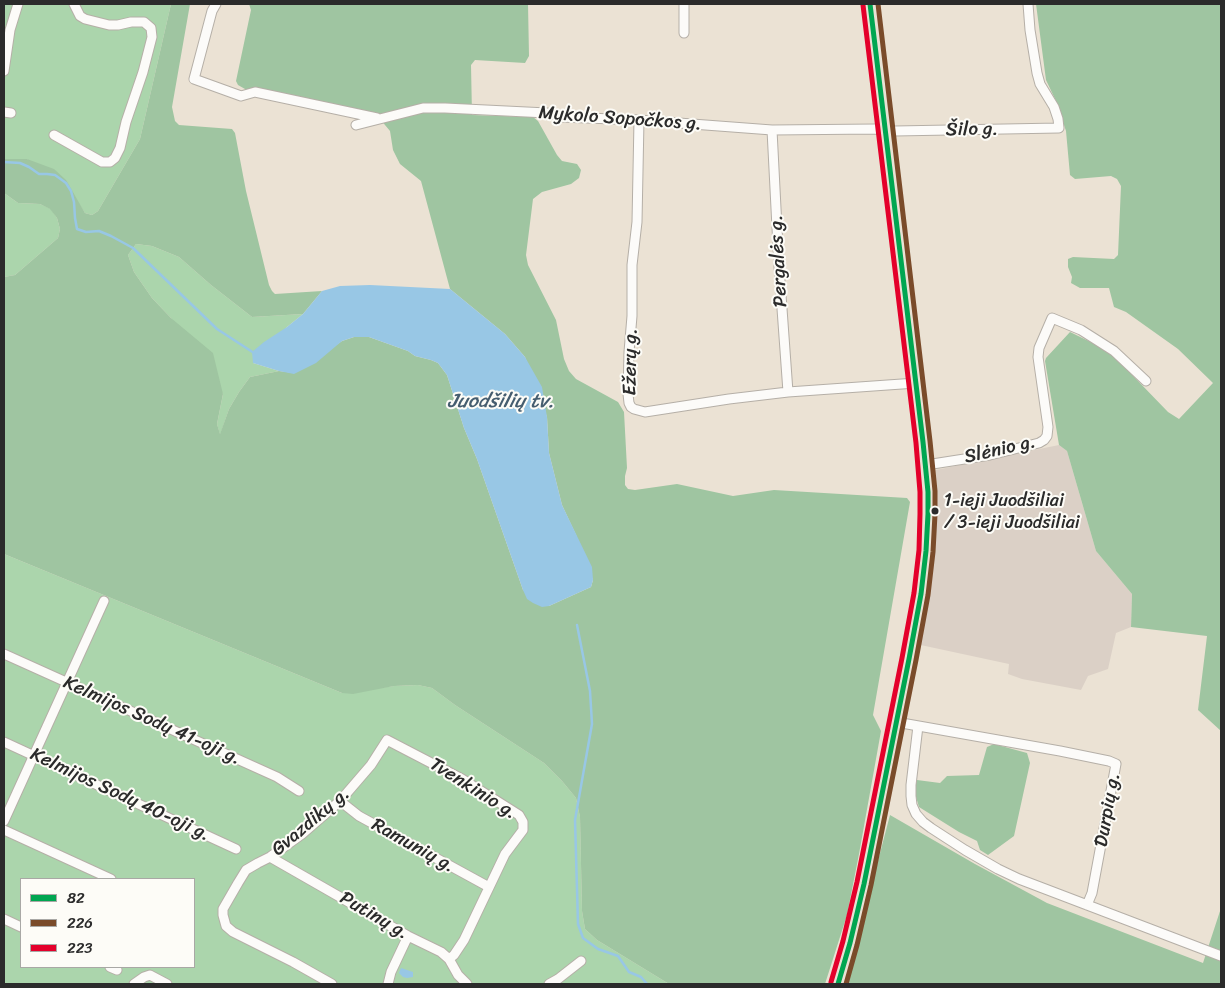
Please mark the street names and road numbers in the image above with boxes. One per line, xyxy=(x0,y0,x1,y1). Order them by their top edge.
street label: Mykolo Sopočkos g. xyxy=(538,102,702,136)
street label: Šilo g. xyxy=(946,118,998,142)
street label: Pergalės g. xyxy=(765,214,793,308)
street label: Ežerų g. xyxy=(619,328,643,396)
street label: Slėnio g. xyxy=(962,431,1038,469)
street label: Kelmijos Sodų 41-oji g. xyxy=(60,672,244,770)
street label: Kelmijos Sodų 40-oji g. xyxy=(26,743,214,847)
street label: Tvenkinio g. xyxy=(425,753,521,825)
street label: Durpių g. xyxy=(1090,771,1126,849)
street label: Gvazdikų g. xyxy=(267,783,355,861)
street label: Ramunių g. xyxy=(367,814,459,878)
street label: Putinų g. xyxy=(335,887,413,945)

